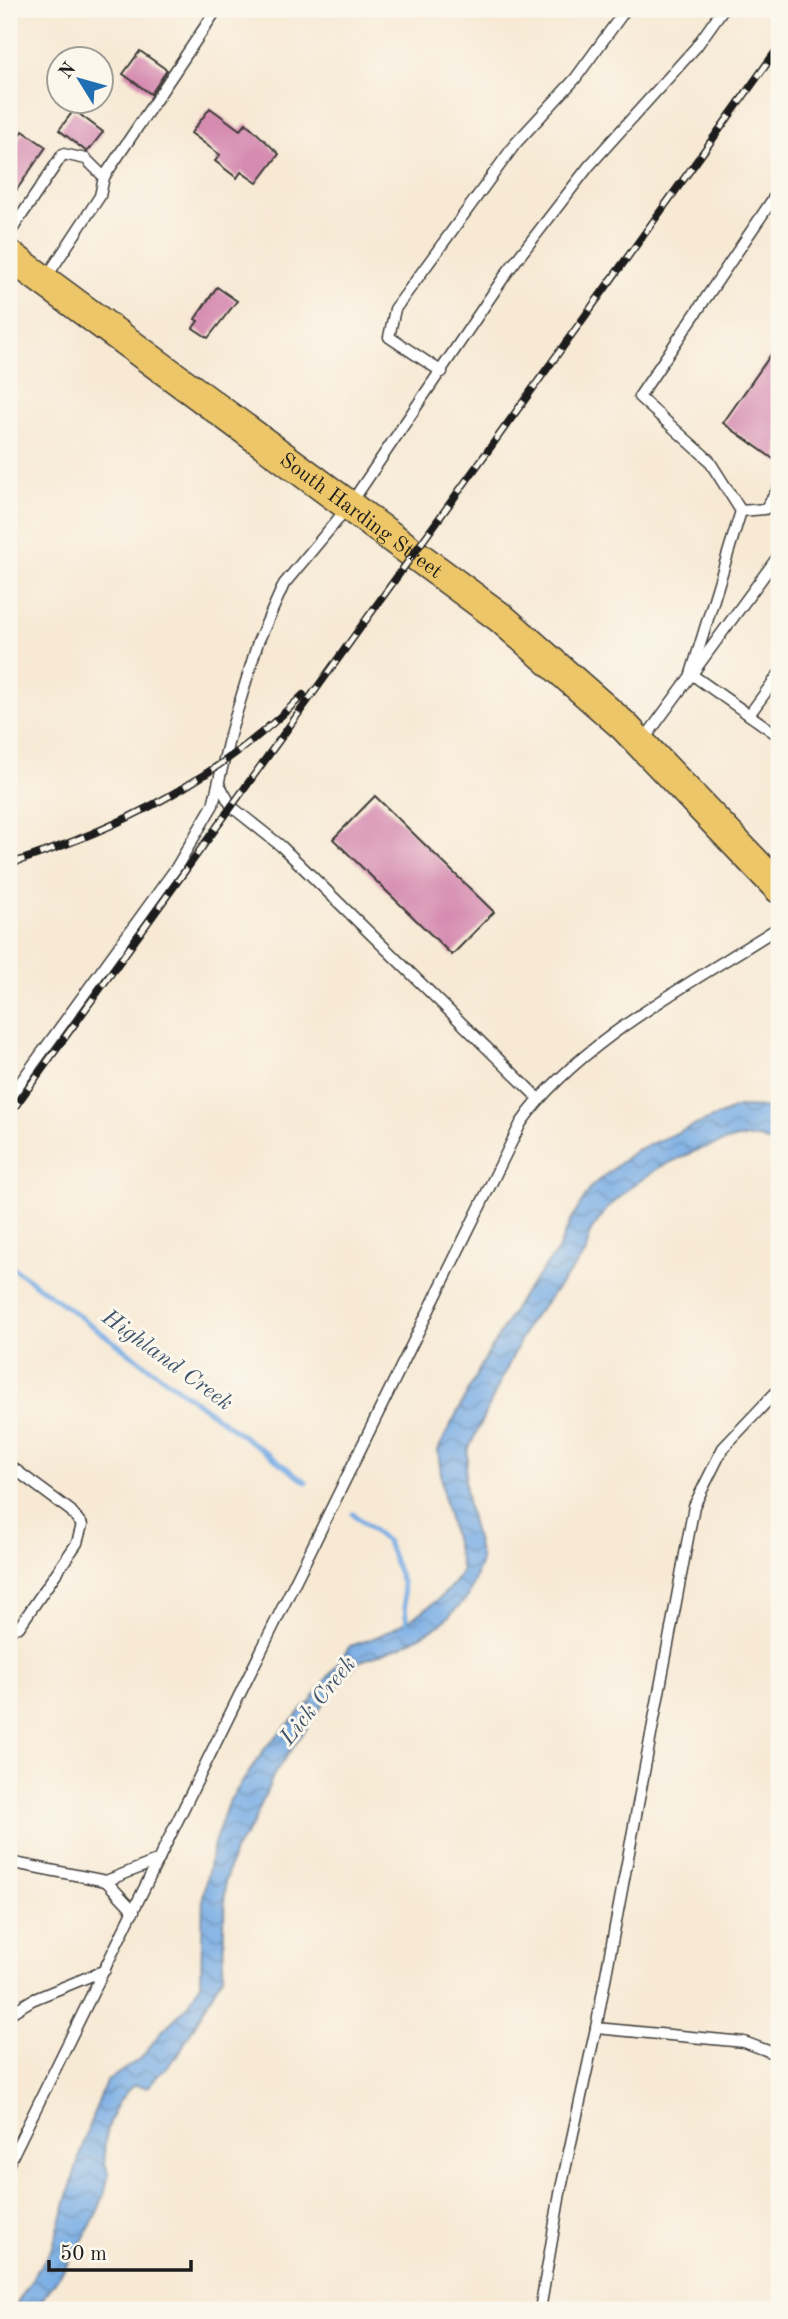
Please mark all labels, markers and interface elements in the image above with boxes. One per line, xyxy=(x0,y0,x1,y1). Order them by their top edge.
north arrow xyxy=(46,46,116,116)
text: N xyxy=(56,59,81,83)
street label: South Harding Street xyxy=(276,450,446,583)
water label: Highland Creek xyxy=(96,1305,237,1416)
water label: Lick Creek xyxy=(275,1652,361,1750)
scale bar xyxy=(49,2228,191,2272)
text: 50 m xyxy=(60,2244,107,2265)

